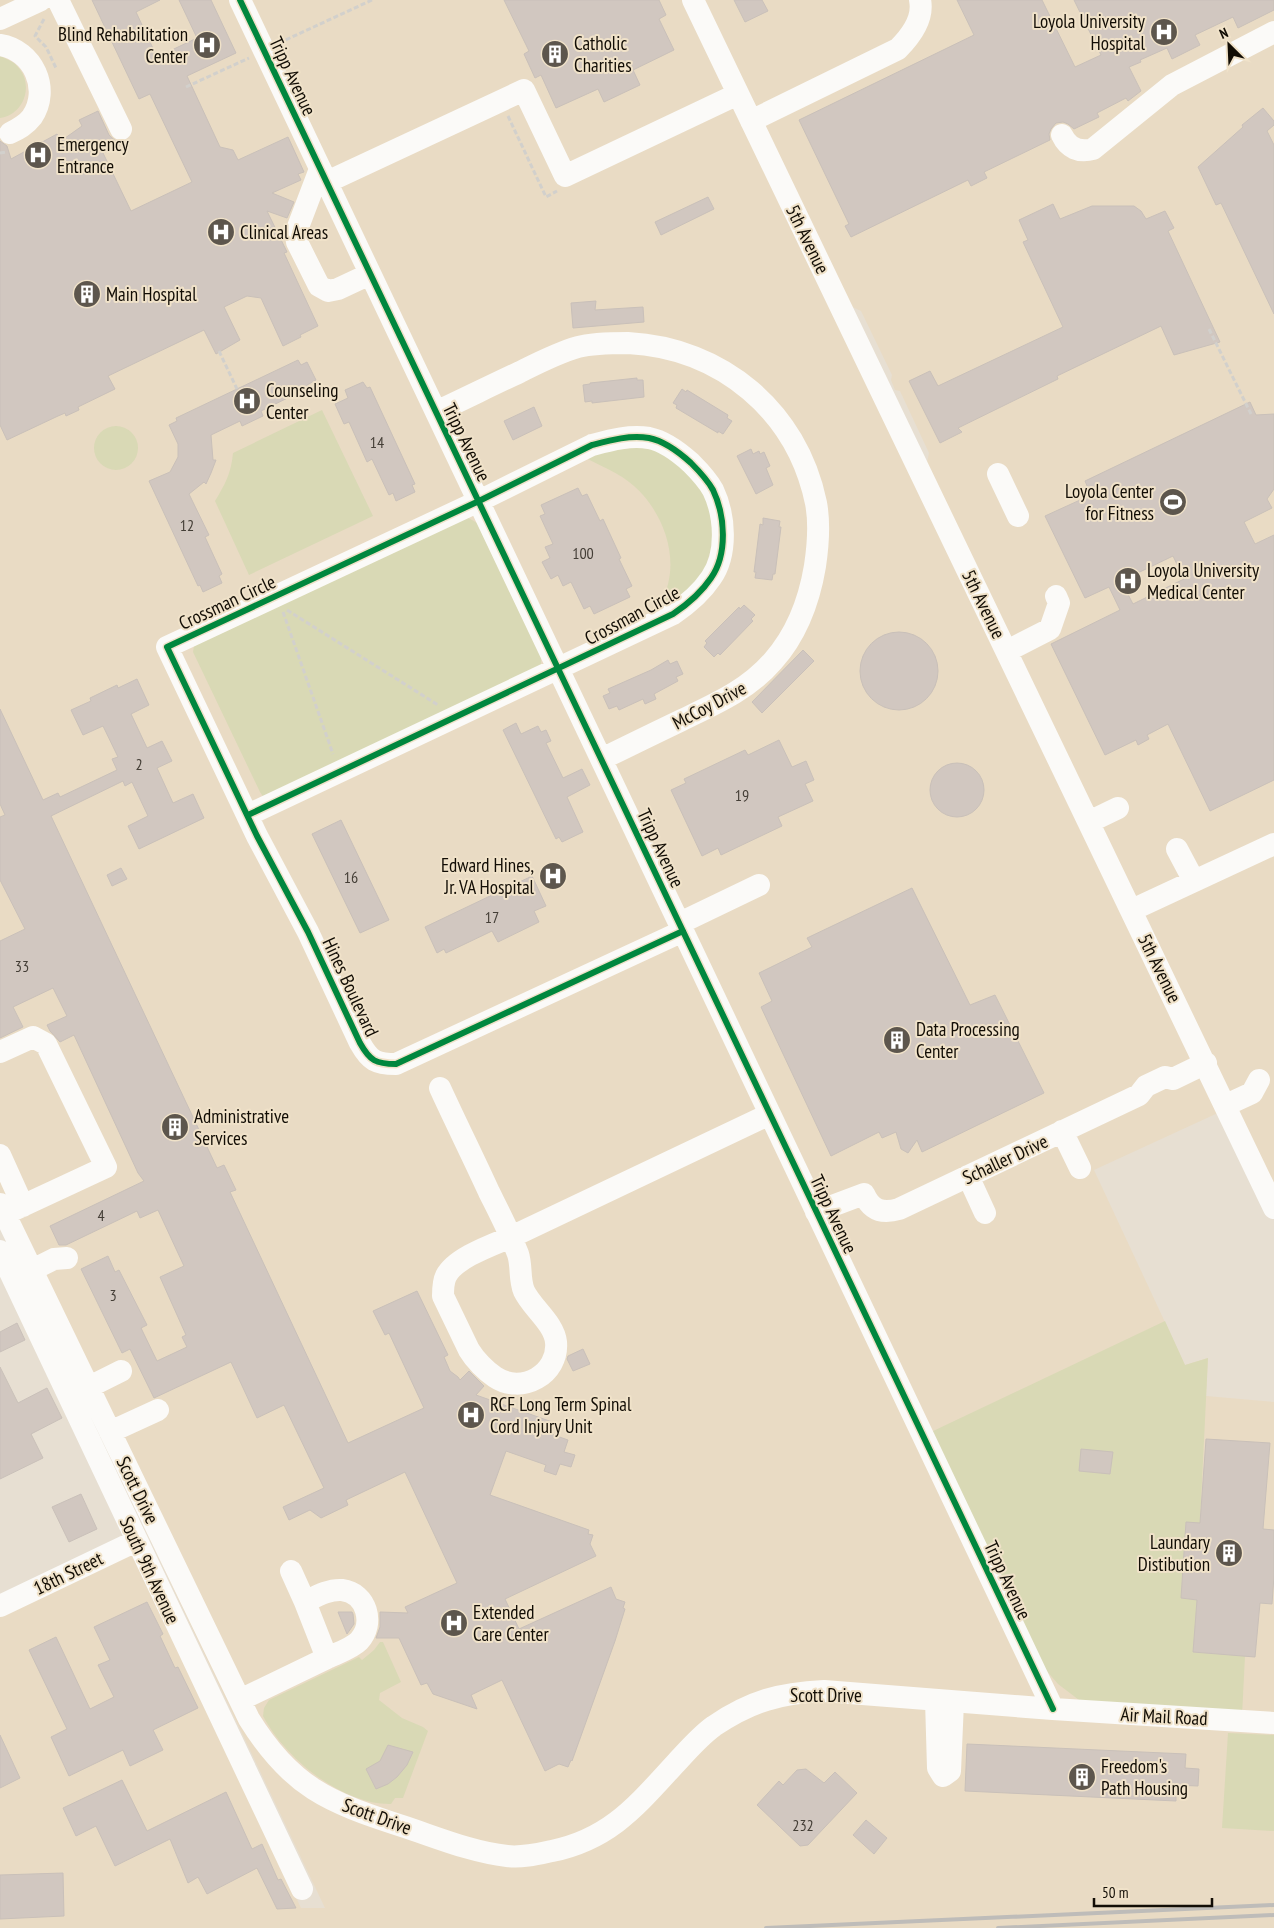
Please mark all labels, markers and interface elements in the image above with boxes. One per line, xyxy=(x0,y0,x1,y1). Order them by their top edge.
place label: Loyola University Hospital xyxy=(1033,9,1146,55)
hospital icon: Loyola University Hospital xyxy=(1149,17,1179,47)
north arrow xyxy=(1204,20,1254,70)
place label: Blind Rehabilitation Center xyxy=(58,22,189,68)
text: N xyxy=(1217,23,1231,43)
hospital icon: Blind Rehabilitation Center xyxy=(192,30,222,60)
place label: Catholic Charities xyxy=(574,31,632,77)
street label: Tripp Avenue xyxy=(264,33,322,119)
building icon: Catholic Charities xyxy=(540,39,570,69)
place label: Emergency Entrance xyxy=(57,132,130,178)
hospital icon: Emergency Entrance xyxy=(23,140,53,170)
street label: 5th Avenue xyxy=(781,201,835,278)
hospital icon: Clinical Areas xyxy=(206,217,236,247)
place label: Clinical Areas xyxy=(240,220,328,244)
building icon: Main Hospital xyxy=(72,279,102,309)
place label: Main Hospital xyxy=(106,282,197,306)
place label: Counseling Center xyxy=(266,378,338,424)
hospital icon: Counseling Center xyxy=(232,386,262,416)
street label: Tripp Avenue xyxy=(438,399,496,485)
house number: 14 xyxy=(370,432,384,452)
place label: Loyola Center for Fitness xyxy=(1065,479,1155,525)
sports icon: Loyola Center for Fitness xyxy=(1158,487,1188,517)
house number: 12 xyxy=(180,515,194,535)
house number: 100 xyxy=(572,543,594,563)
place label: Loyola University Medical Center xyxy=(1147,558,1260,604)
street label: 5th Avenue xyxy=(957,566,1011,643)
hospital icon: Loyola University Medical Center xyxy=(1113,566,1143,596)
street label: Crossman Circle xyxy=(175,569,279,635)
street label: Crossman Circle xyxy=(580,580,684,650)
street label: McCoy Drive xyxy=(668,676,750,734)
house number: 2 xyxy=(135,754,143,774)
house number: 19 xyxy=(735,785,749,805)
street label: Tripp Avenue xyxy=(632,805,690,891)
place label: Edward Hines, Jr. VA Hospital xyxy=(441,853,535,899)
hospital icon: Edward Hines, Jr. VA Hospital xyxy=(538,861,568,891)
house number: 16 xyxy=(344,867,358,887)
house number: 17 xyxy=(485,907,499,927)
street label: 5th Avenue xyxy=(1133,930,1187,1007)
street label: Hines Boulevard xyxy=(318,934,384,1040)
house number: 33 xyxy=(15,956,29,976)
place label: Data Processing Center xyxy=(916,1017,1020,1063)
building icon: Data Processing Center xyxy=(882,1025,912,1055)
place label: Administrative Services xyxy=(194,1104,289,1150)
building icon: Administrative Services xyxy=(160,1112,190,1142)
street label: Schaller Drive xyxy=(959,1129,1052,1189)
street label: Tripp Avenue xyxy=(805,1171,863,1257)
house number: 4 xyxy=(97,1205,105,1225)
house number: 3 xyxy=(109,1285,117,1305)
place label: RCF Long Term Spinal Cord Injury Unit xyxy=(490,1392,632,1438)
hospital icon: RCF Long Term Spinal Cord Injury Unit xyxy=(456,1400,486,1430)
street label: Scott Drive xyxy=(111,1452,165,1528)
street label: South 9th Avenue xyxy=(115,1512,185,1628)
place label: Laundary Distibution xyxy=(1138,1530,1211,1576)
street label: Tripp Avenue xyxy=(979,1537,1037,1623)
building icon: Laundary Distibution xyxy=(1214,1538,1244,1568)
street label: 18th Street xyxy=(29,1546,107,1600)
place label: Extended Care Center xyxy=(473,1600,549,1646)
hospital icon: Extended Care Center xyxy=(439,1608,469,1638)
street label: Scott Drive xyxy=(790,1683,862,1707)
street label: Air Mail Road xyxy=(1120,1702,1208,1730)
place label: Freedom's Path Housing xyxy=(1101,1754,1188,1800)
building icon: Freedom's Path Housing xyxy=(1067,1762,1097,1792)
street label: Scott Drive xyxy=(339,1792,415,1840)
house number: 232 xyxy=(792,1815,814,1835)
scale bar xyxy=(1094,1876,1212,1908)
text: 50 m xyxy=(1102,1883,1128,1902)

